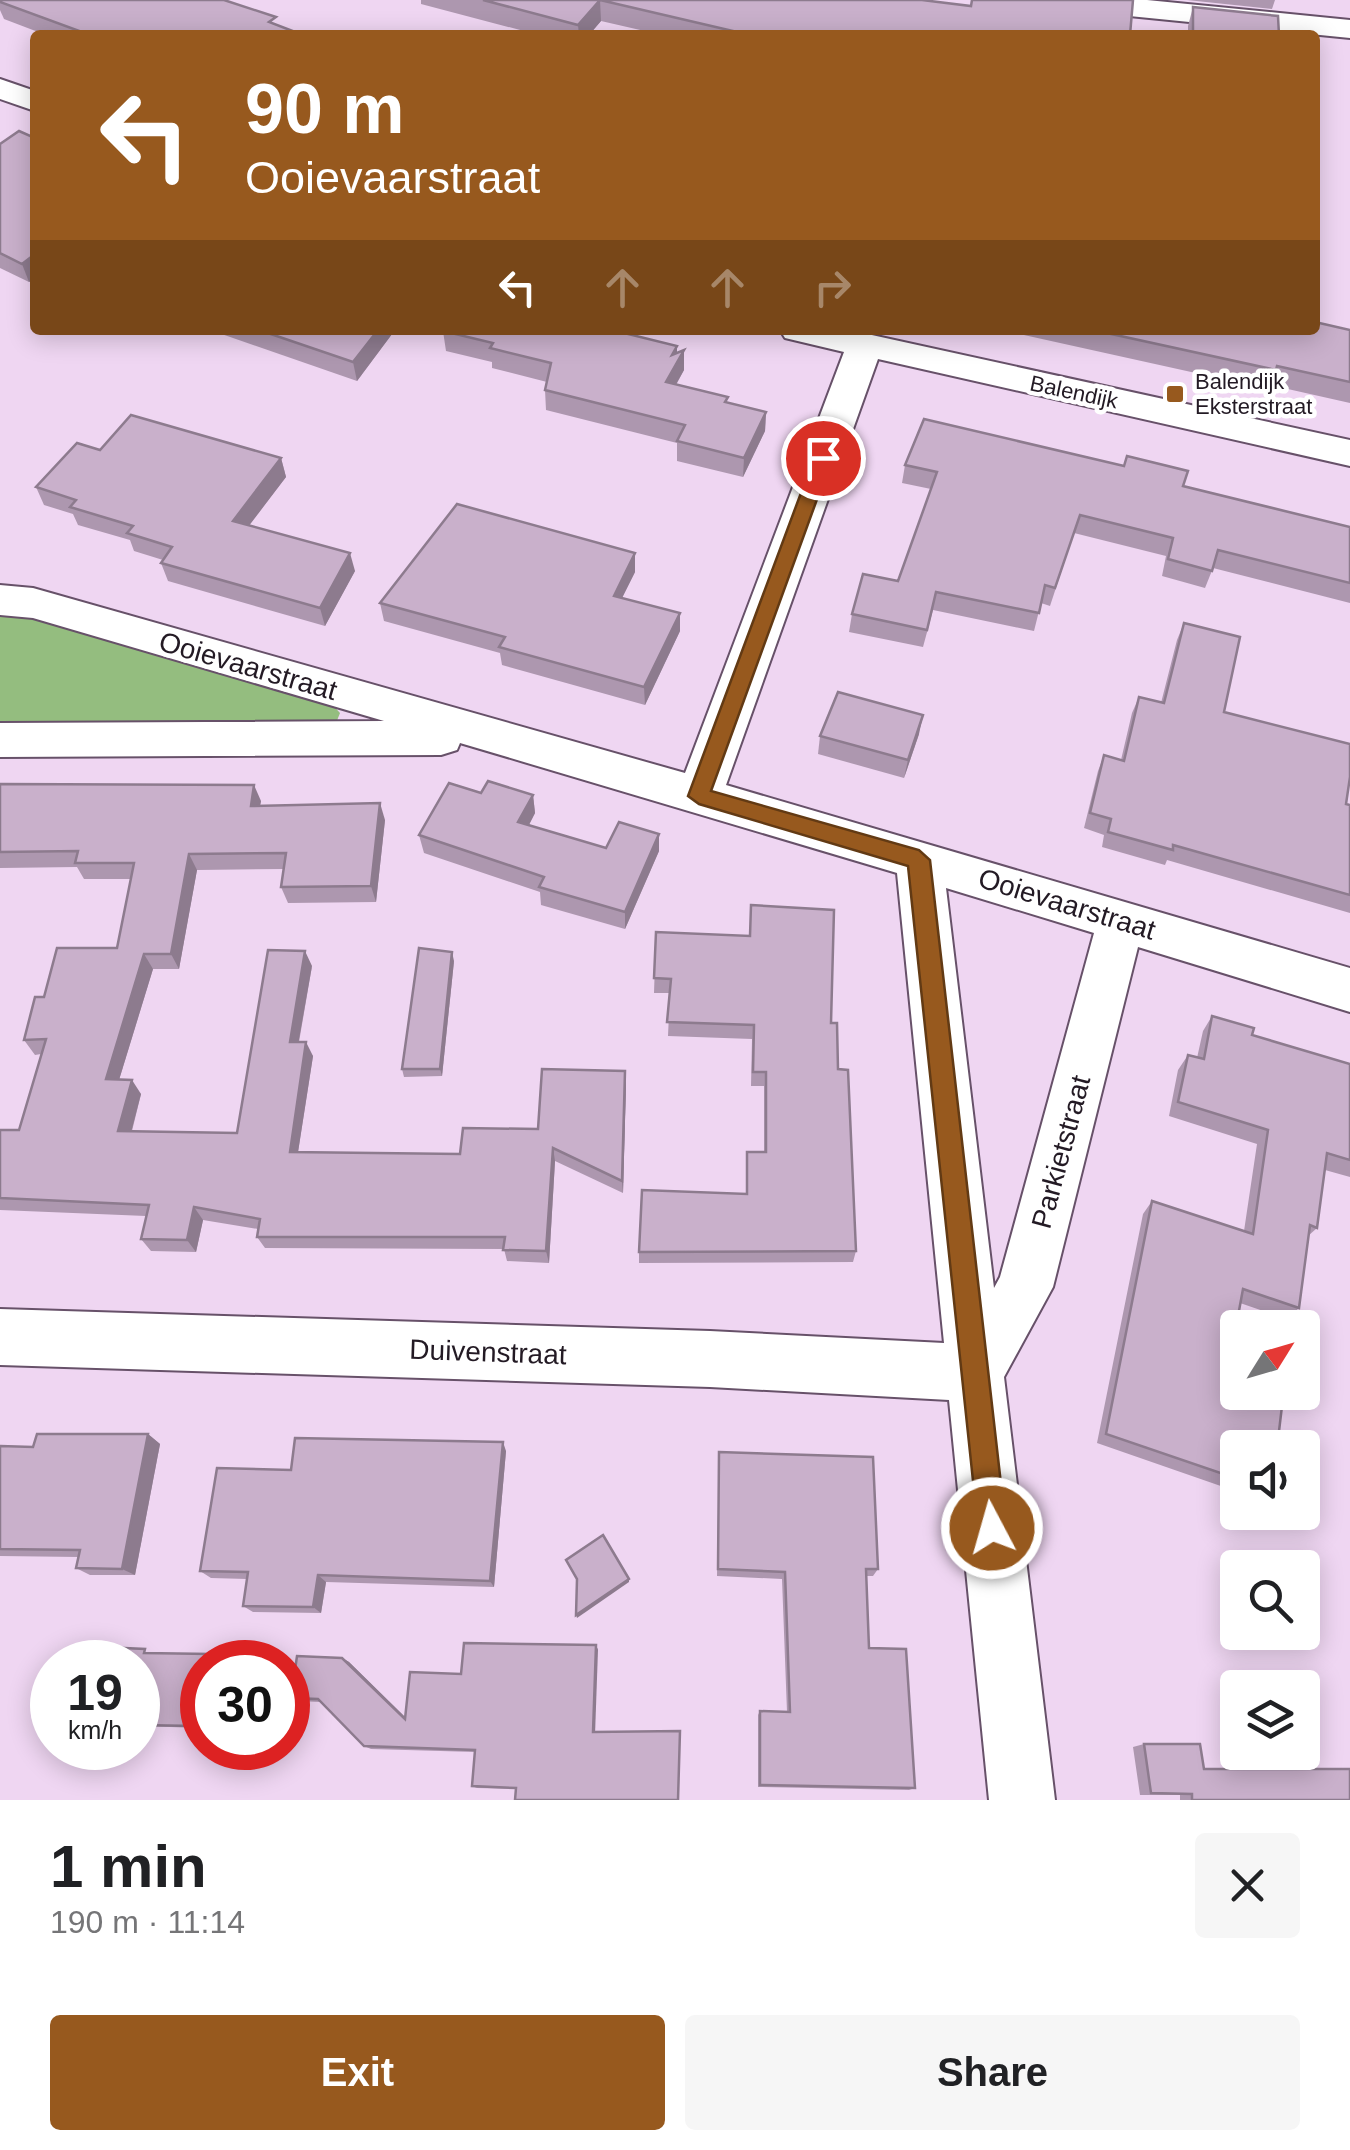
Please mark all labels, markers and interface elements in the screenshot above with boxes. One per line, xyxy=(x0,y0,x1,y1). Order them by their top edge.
icon: left xyxy=(80,70,210,200)
text: 90 m xyxy=(245,70,405,148)
text: Ooievaarstraat xyxy=(245,152,540,203)
icon: left xyxy=(490,260,545,315)
icon: ahead xyxy=(595,260,650,315)
icon: ahead xyxy=(700,260,755,315)
icon: right xyxy=(805,260,860,315)
place label: Balendijk Eksterstraat xyxy=(1195,369,1312,419)
street label: Balendijk xyxy=(1028,370,1121,414)
marker: Balendijk Eksterstraat xyxy=(1164,383,1186,405)
pin xyxy=(781,416,866,501)
icon: arrive xyxy=(796,431,851,486)
street label: Ooievaarstraat xyxy=(155,626,341,706)
street label: Ooievaarstraat xyxy=(975,862,1160,946)
street label: Parkietstraat xyxy=(1026,1072,1096,1232)
north arrow xyxy=(1220,1310,1320,1410)
map controls xyxy=(1220,1310,1320,1770)
street label: Duivenstraat xyxy=(409,1334,567,1370)
button: sound xyxy=(1220,1430,1320,1530)
position arrow xyxy=(940,1476,1044,1580)
button: search xyxy=(1220,1550,1320,1650)
speed limit sign: 30 xyxy=(180,1640,310,1770)
text: 19 xyxy=(67,1665,123,1721)
button: layers xyxy=(1220,1670,1320,1770)
text: km/h xyxy=(68,1716,122,1744)
text: 1 min xyxy=(50,1833,207,1900)
button: close xyxy=(1195,1833,1300,1938)
text: 190 m · 11:14 xyxy=(50,1904,245,1940)
button: Exit xyxy=(50,2015,665,2130)
button: Share xyxy=(685,2015,1300,2130)

